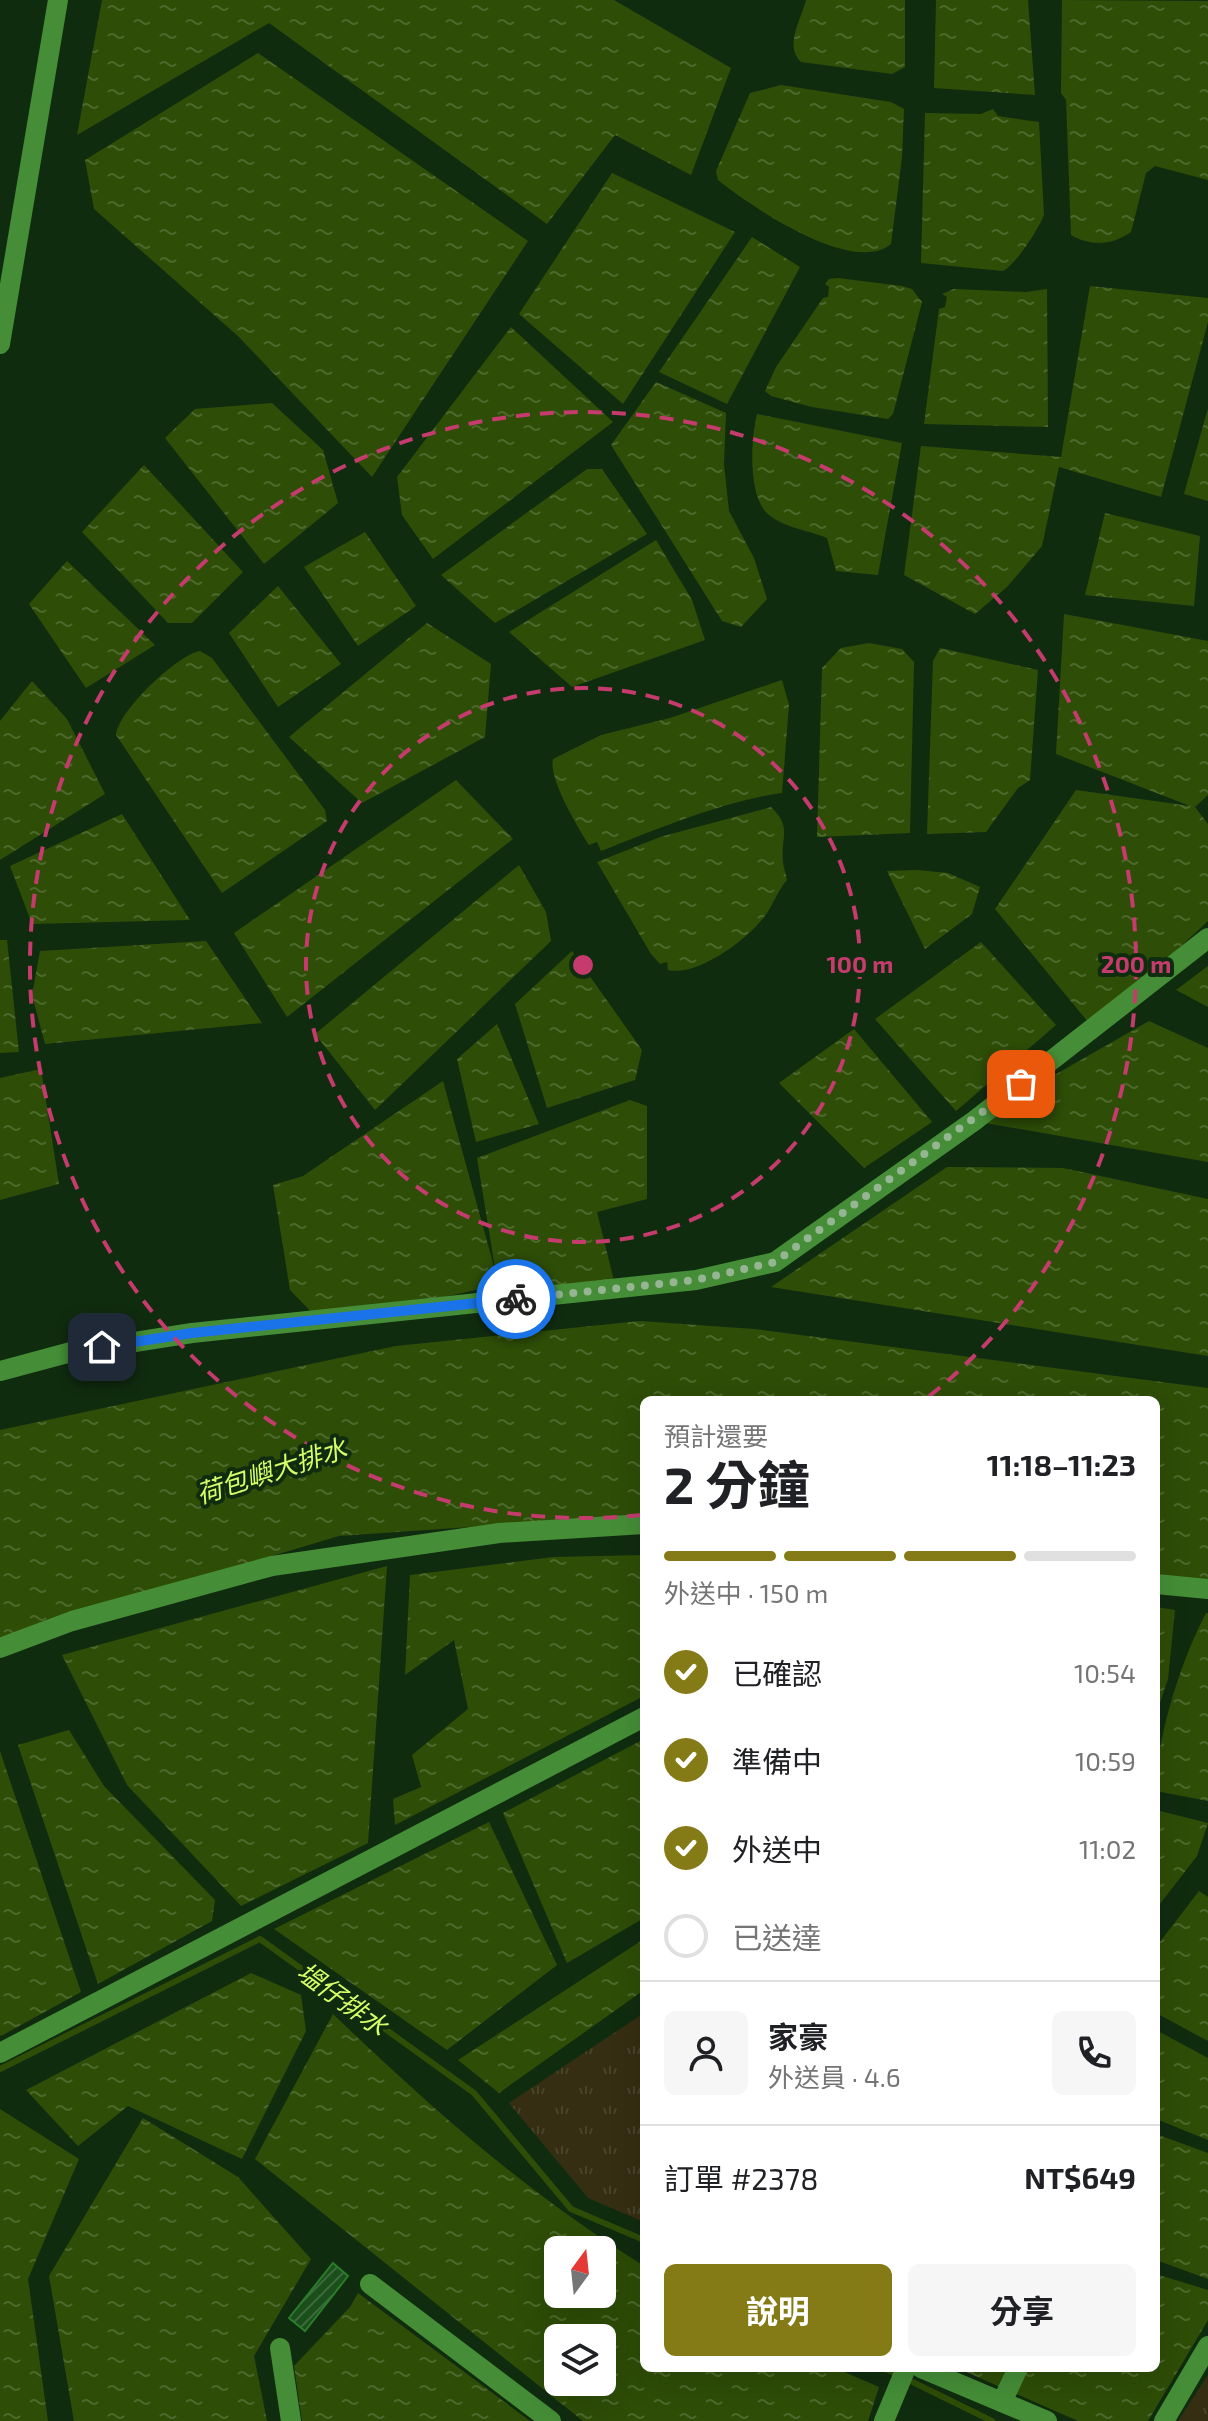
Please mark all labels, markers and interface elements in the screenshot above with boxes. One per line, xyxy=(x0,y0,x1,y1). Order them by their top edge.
text: 100 m xyxy=(827,949,893,978)
text: 200 m xyxy=(1101,949,1171,978)
centre of rings xyxy=(569,951,597,979)
pin xyxy=(987,1050,1055,1118)
icon: bag xyxy=(999,1062,1043,1106)
courier xyxy=(476,1259,556,1339)
icon: bike xyxy=(494,1277,538,1321)
pin xyxy=(68,1313,136,1381)
icon: home xyxy=(80,1325,124,1369)
text: 預計還要 xyxy=(664,1420,768,1451)
water label: 荷包嶼大排水 xyxy=(192,1431,351,1509)
text: 11:18–11:23 xyxy=(987,1446,1136,1482)
text: 2 分鐘 xyxy=(664,1452,809,1514)
text: 外送中 · 150 m xyxy=(664,1577,828,1608)
icon: check xyxy=(664,1650,708,1694)
text: 已確認 xyxy=(732,1655,822,1691)
text: 10:54 xyxy=(1074,1657,1136,1688)
icon: check xyxy=(664,1738,708,1782)
text: 準備中 xyxy=(732,1743,822,1779)
text: 10:59 xyxy=(1075,1745,1136,1776)
icon: check xyxy=(664,1826,708,1870)
text: 外送中 xyxy=(732,1831,822,1867)
text: 11:02 xyxy=(1079,1833,1136,1864)
text: 已送達 xyxy=(732,1919,822,1955)
water label: 塭仔排水 xyxy=(292,1955,395,2042)
button: person xyxy=(664,2011,748,2095)
button: phone xyxy=(1052,2011,1136,2095)
text: 家豪 xyxy=(768,2018,828,2054)
text: 外送員 · 4.6 xyxy=(768,2061,901,2092)
text: NT$649 xyxy=(1024,2159,1136,2195)
text: 訂單 #2378 xyxy=(664,2160,818,2196)
north arrow xyxy=(544,2236,616,2308)
map controls xyxy=(544,2236,616,2396)
button: 說明 xyxy=(664,2264,892,2356)
button: 分享 xyxy=(908,2264,1136,2356)
button: layers xyxy=(544,2324,616,2396)

